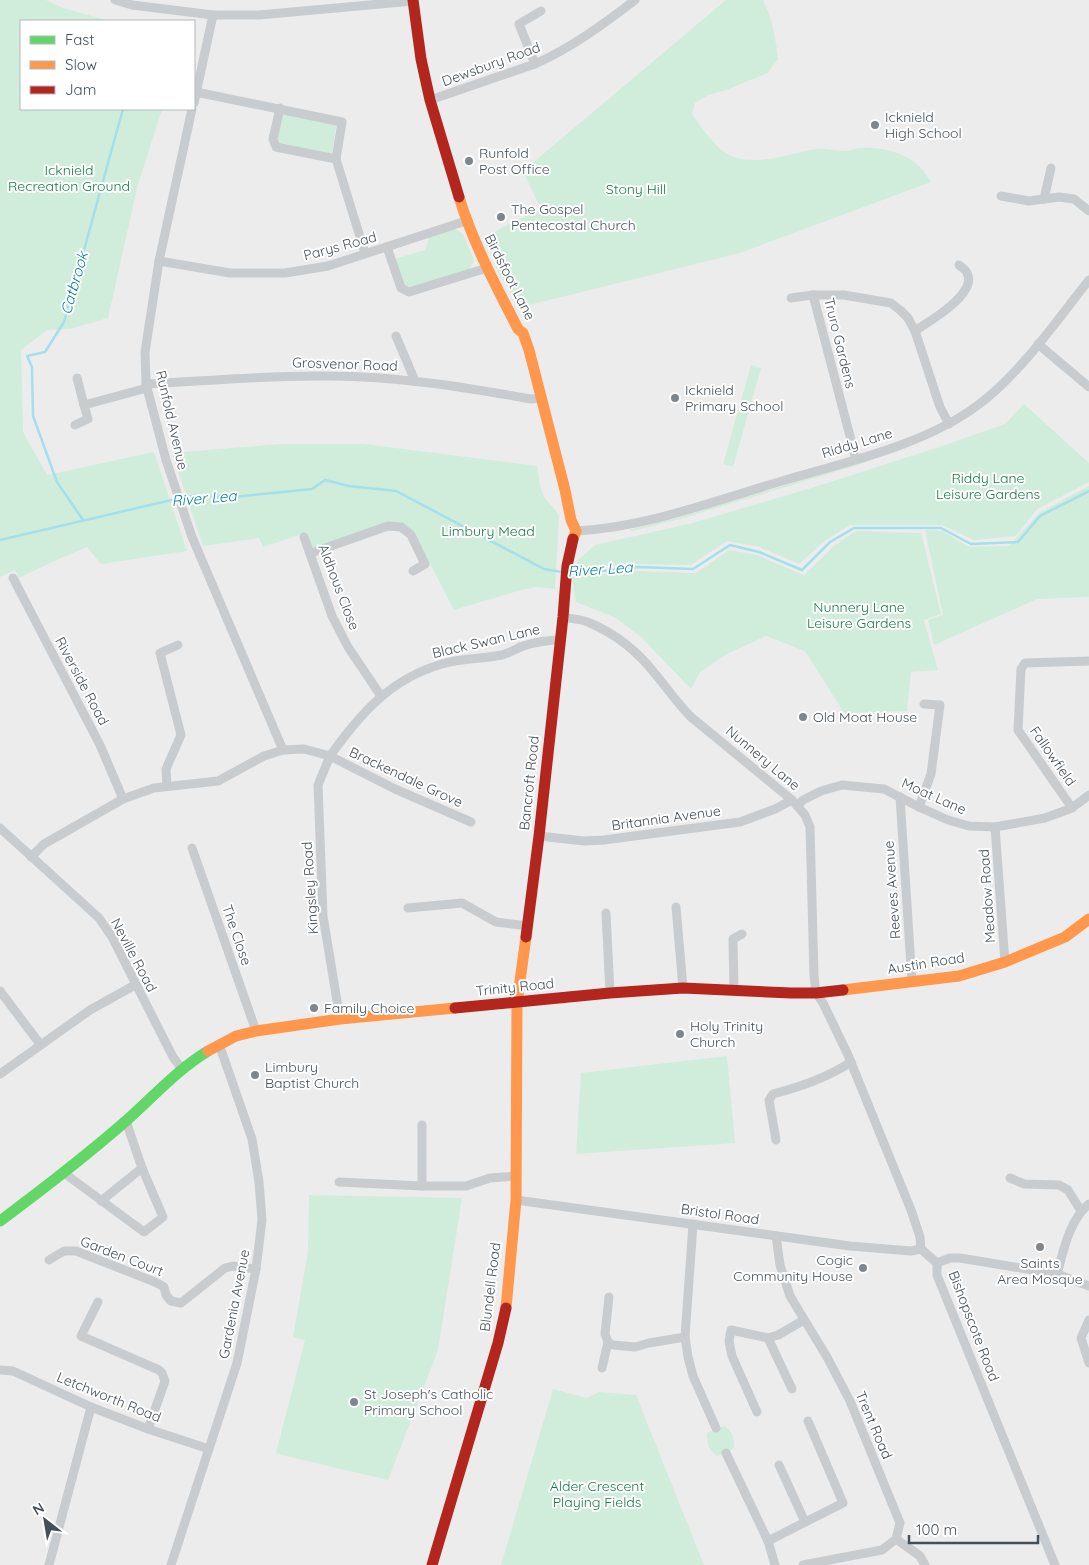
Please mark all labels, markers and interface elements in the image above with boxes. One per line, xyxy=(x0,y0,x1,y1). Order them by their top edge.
legend xyxy=(20,20,195,110)
text: Fast xyxy=(65,30,94,49)
street label: Dewsbury Road xyxy=(439,38,543,90)
text: Slow xyxy=(65,55,97,74)
text: Jam xyxy=(65,80,96,99)
place label: Icknield High School xyxy=(885,108,962,142)
marker: Icknield High School xyxy=(869,119,881,131)
place label: Runfold Post Office xyxy=(479,144,550,178)
marker: Runfold Post Office xyxy=(463,155,475,167)
park label: Icknield Recreation Ground xyxy=(8,161,130,195)
park label: Stony Hill xyxy=(606,180,666,198)
place label: The Gospel Pentecostal Church xyxy=(511,200,636,234)
marker: The Gospel Pentecostal Church xyxy=(495,211,507,223)
street label: Parys Road xyxy=(301,228,379,264)
street label: Birdsfoot Lane xyxy=(481,231,539,323)
water label: Catbrook xyxy=(56,247,93,317)
street label: Truro Gardens xyxy=(820,296,860,390)
street label: Grosvenor Road xyxy=(292,353,398,375)
street label: Runfold Avenue xyxy=(152,369,192,472)
place label: Icknield Primary School xyxy=(685,381,783,415)
marker: Icknield Primary School xyxy=(669,392,681,404)
street label: Riddy Lane xyxy=(819,424,895,462)
park label: Riddy Lane Leisure Gardens xyxy=(936,469,1040,503)
water label: River Lea xyxy=(171,486,238,510)
park label: Limbury Mead xyxy=(441,522,535,540)
street label: Aldhous Close xyxy=(314,542,364,633)
water label: River Lea xyxy=(567,557,634,581)
park label: Nunnery Lane Leisure Gardens xyxy=(807,598,911,632)
street label: Black Swan Lane xyxy=(430,620,542,662)
street label: Riverside Road xyxy=(51,634,113,728)
place label: Old Moat House xyxy=(813,708,917,726)
marker: Old Moat House xyxy=(797,711,809,723)
street label: Nunnery Lane xyxy=(722,722,804,794)
street label: Fallowfield xyxy=(1026,723,1080,789)
street label: Bancroft Road xyxy=(515,735,543,831)
street label: Brackendale Grove xyxy=(346,743,466,811)
street label: Moat Lane xyxy=(899,774,969,818)
street label: Britannia Avenue xyxy=(610,801,722,835)
street label: Reeves Avenue xyxy=(880,840,904,940)
street label: Kingsley Road xyxy=(298,841,322,935)
street label: Meadow Road xyxy=(975,848,999,944)
street label: The Close xyxy=(218,902,256,968)
street label: Neville Road xyxy=(107,915,161,995)
street label: Austin Road xyxy=(886,948,966,978)
street label: Trinity Road xyxy=(475,974,555,1000)
place label: Family Choice xyxy=(324,999,414,1017)
marker: Family Choice xyxy=(308,1002,320,1014)
place label: Holy Trinity Church xyxy=(690,1017,763,1051)
marker: Holy Trinity Church xyxy=(674,1028,686,1040)
place label: Limbury Baptist Church xyxy=(265,1058,359,1092)
marker: Limbury Baptist Church xyxy=(249,1069,261,1081)
street label: Bristol Road xyxy=(680,1200,760,1228)
street label: Garden Court xyxy=(78,1232,166,1280)
street label: Blundell Road xyxy=(476,1241,504,1333)
marker: Saints Area Mosque xyxy=(1034,1241,1046,1253)
street label: Gardenia Avenue xyxy=(215,1248,253,1360)
place label: Cogic Community House xyxy=(733,1251,853,1285)
place label: Saints Area Mosque xyxy=(997,1254,1083,1288)
marker: Cogic Community House xyxy=(857,1262,869,1274)
street label: Bishopscote Road xyxy=(945,1268,1003,1384)
street label: Letchworth Road xyxy=(54,1368,164,1426)
place label: St Joseph's Catholic Primary School xyxy=(364,1385,493,1419)
street label: Trent Road xyxy=(852,1388,896,1462)
marker: St Joseph's Catholic Primary School xyxy=(348,1396,360,1408)
park label: Alder Crescent Playing Fields xyxy=(550,1477,644,1511)
north arrow xyxy=(20,1495,70,1545)
text: N xyxy=(29,1498,47,1519)
scale bar xyxy=(909,1512,1038,1544)
text: 100 m xyxy=(916,1520,957,1539)

